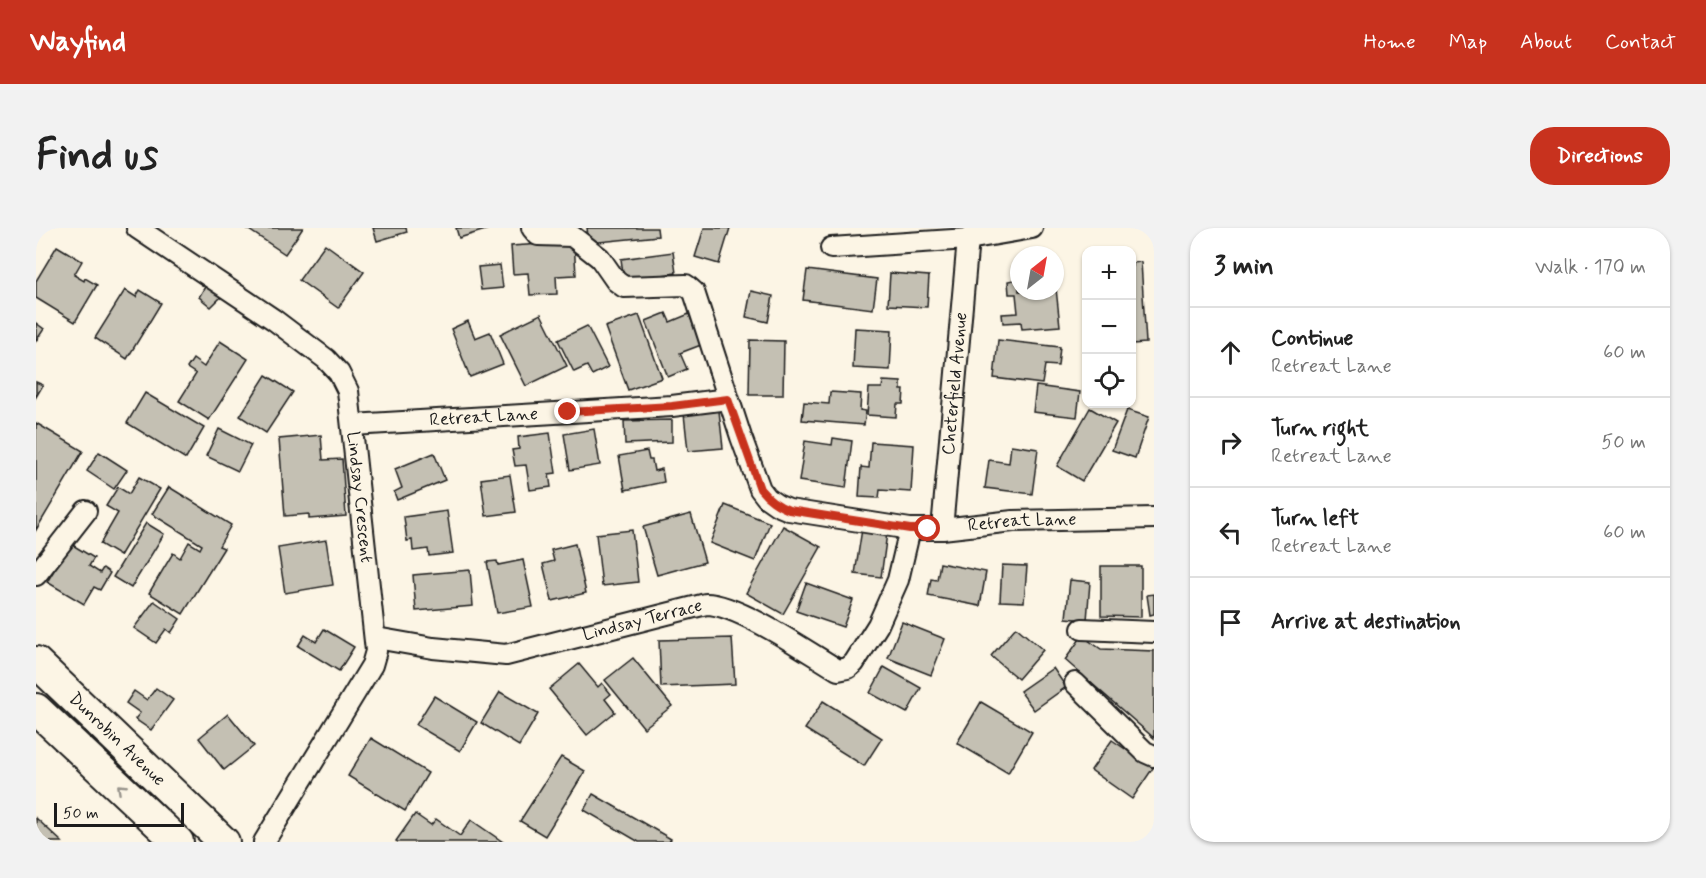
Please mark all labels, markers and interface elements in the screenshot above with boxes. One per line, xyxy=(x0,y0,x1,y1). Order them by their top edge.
text: Wayfind xyxy=(30,24,126,61)
text: Home xyxy=(1364,28,1416,56)
text: Map xyxy=(1449,28,1487,56)
text: About xyxy=(1520,28,1572,56)
text: Contact xyxy=(1605,28,1676,56)
button: Directions xyxy=(1530,127,1670,185)
text: Find us xyxy=(36,129,158,184)
north arrow xyxy=(1010,246,1064,300)
map controls xyxy=(1082,246,1136,408)
button: + xyxy=(1082,246,1136,300)
text: 3 min xyxy=(1214,250,1274,284)
text: Walk · 170 m xyxy=(1535,254,1646,281)
button: − xyxy=(1082,300,1136,354)
street label: Cheterfield Avenue xyxy=(937,311,973,456)
text: Continue xyxy=(1271,325,1353,353)
icon: ahead xyxy=(1214,336,1247,369)
text: 60 m xyxy=(1603,339,1646,366)
text: Retreat Lane xyxy=(1271,353,1392,380)
button: locate xyxy=(1082,354,1136,408)
route end xyxy=(554,398,580,424)
street label: Retreat Lane xyxy=(429,402,539,432)
text: Turn right xyxy=(1271,415,1369,443)
icon: right xyxy=(1214,426,1247,459)
text: 50 m xyxy=(1601,429,1646,456)
street label: Lindsay Crescent xyxy=(340,430,378,564)
text: Retreat Lane xyxy=(1271,443,1392,470)
text: Turn left xyxy=(1271,505,1359,533)
street label: Retreat Lane xyxy=(967,508,1077,538)
route start xyxy=(914,515,940,541)
icon: left xyxy=(1214,516,1247,549)
text: 60 m xyxy=(1603,519,1646,546)
text: Retreat Lane xyxy=(1271,533,1392,560)
street label: Lindsay Terrace xyxy=(580,593,705,647)
icon: arrive xyxy=(1214,606,1247,639)
text: Arrive at destination xyxy=(1271,608,1461,636)
street label: Dunrobin Avenue xyxy=(63,687,171,792)
one-way arrow xyxy=(117,784,128,795)
scale bar xyxy=(54,800,184,828)
text: 50 m xyxy=(63,803,99,824)

